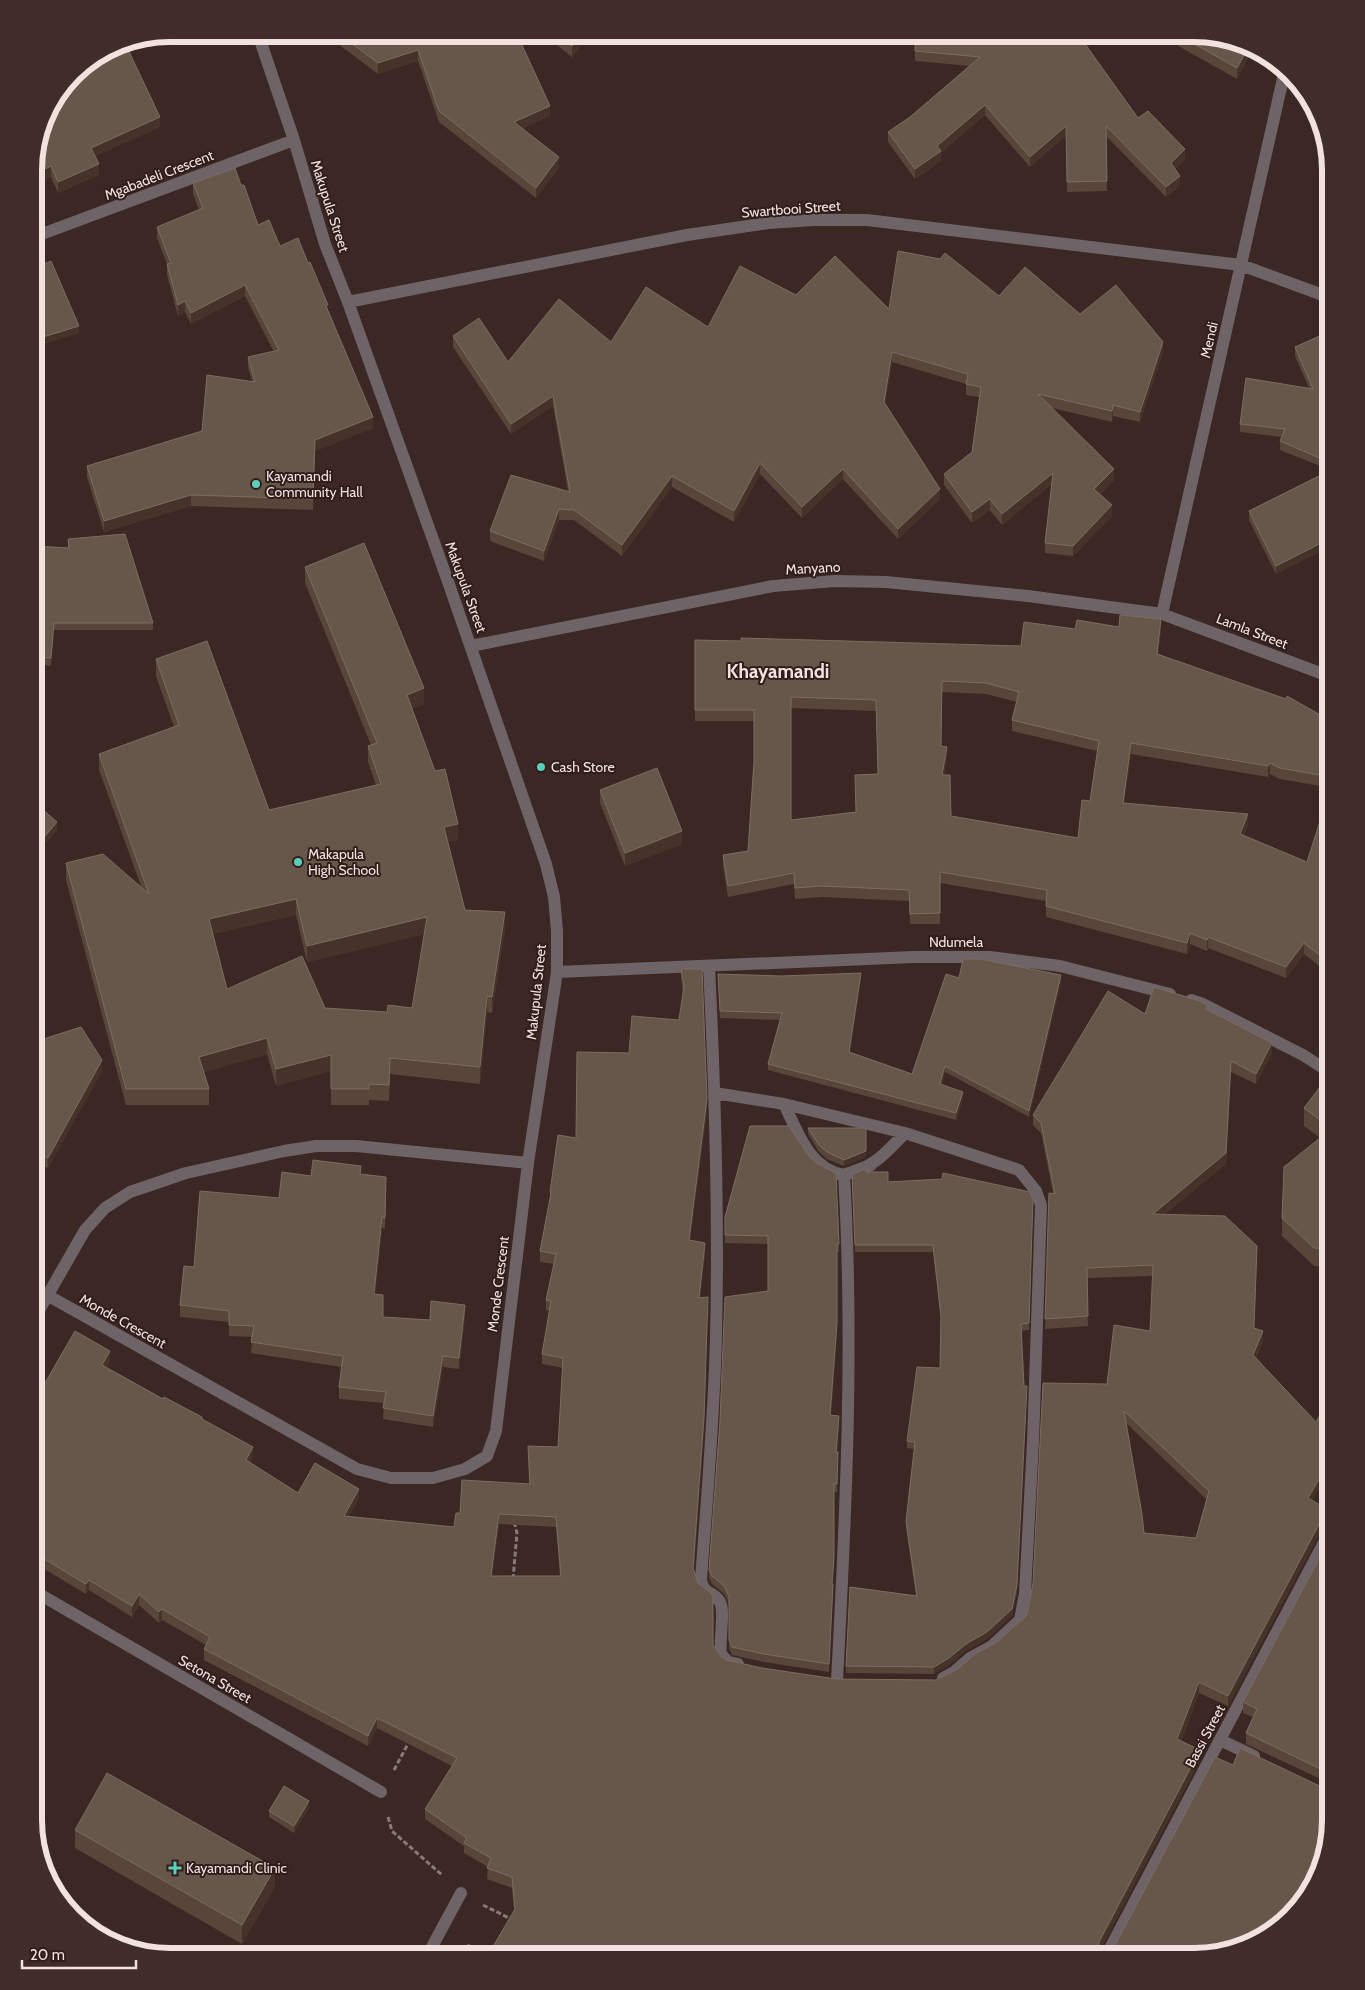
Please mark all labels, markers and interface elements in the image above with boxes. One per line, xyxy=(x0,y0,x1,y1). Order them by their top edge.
street label: Mgabadeli Crescent xyxy=(102,146,216,204)
street label: Makupula Street xyxy=(307,158,353,255)
street label: Swartbooi Street xyxy=(741,197,841,221)
street label: Mendi xyxy=(1196,320,1222,360)
place label: Kayamandi Community Hall xyxy=(266,467,364,501)
marker: Kayamandi Community Hall xyxy=(250,478,262,490)
street label: Makupula Street xyxy=(441,539,491,635)
street label: Manyano xyxy=(785,558,841,578)
street label: Lamla Street xyxy=(1214,609,1291,653)
district label: Khayamandi xyxy=(727,660,829,683)
place label: Cash Store xyxy=(551,758,615,776)
marker: Cash Store xyxy=(535,761,547,773)
place label: Makapula High School xyxy=(308,845,380,879)
marker: Makapula High School xyxy=(292,856,304,868)
street label: Ndumela xyxy=(929,933,983,951)
street label: Makupula Street xyxy=(522,943,550,1041)
street label: Monde Crescent xyxy=(483,1235,513,1333)
street label: Monde Crescent xyxy=(76,1290,170,1352)
street label: Setona Street xyxy=(175,1651,255,1707)
street label: Bassi Street xyxy=(1181,1701,1229,1771)
place label: Kayamandi Clinic xyxy=(186,1859,287,1877)
marker: Kayamandi Clinic xyxy=(168,1861,182,1875)
scale bar xyxy=(22,1938,136,1970)
text: 20 m xyxy=(30,1946,65,1964)

